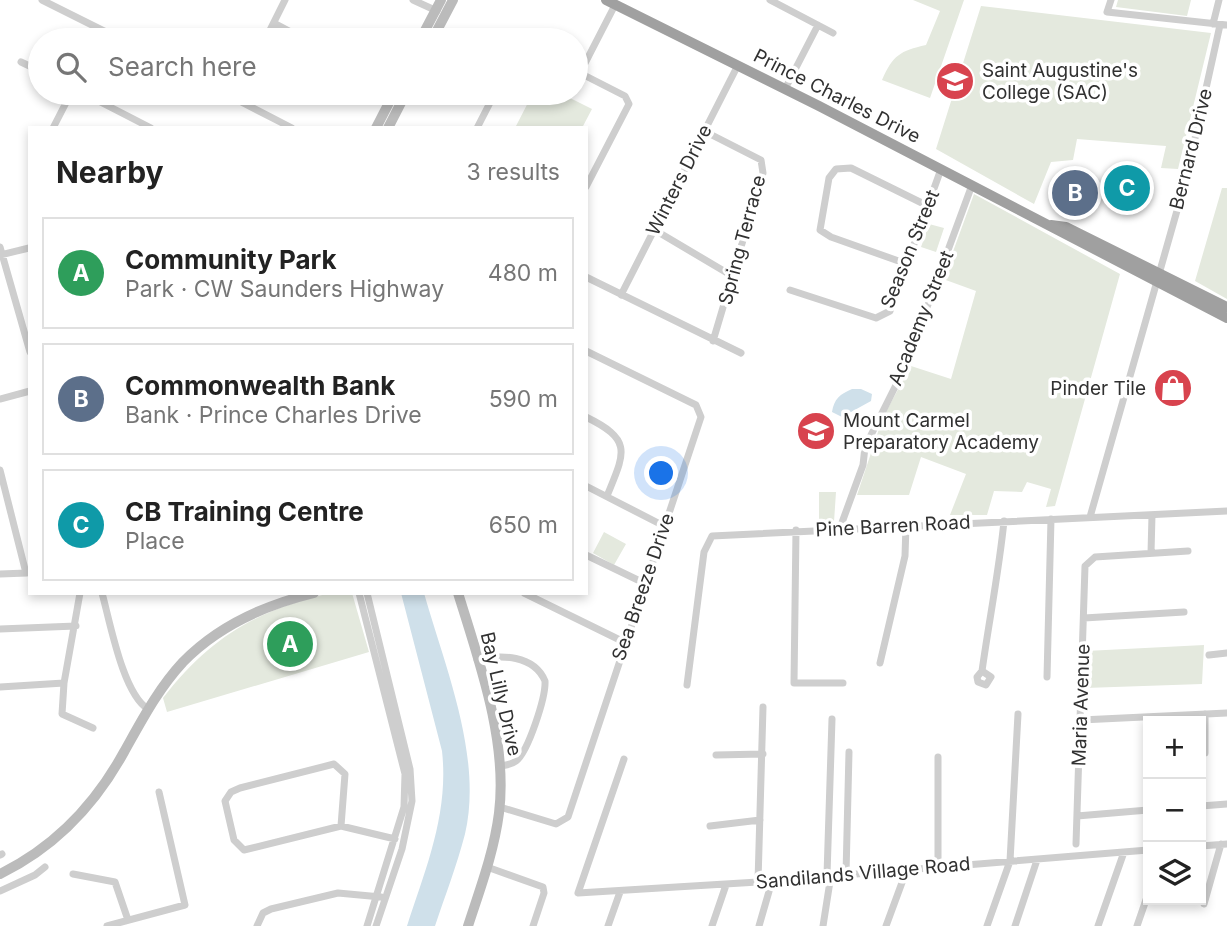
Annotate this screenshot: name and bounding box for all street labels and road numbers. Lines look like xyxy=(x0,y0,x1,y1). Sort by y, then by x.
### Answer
street label: Prince Charles Drive xyxy=(750,44,924,148)
street label: Bernard Drive xyxy=(1165,86,1217,212)
street label: Winters Drive xyxy=(641,121,717,239)
street label: Spring Terrace xyxy=(714,173,770,307)
street label: Season Street xyxy=(876,186,944,312)
street label: Academy Street xyxy=(883,247,959,389)
street label: Sea Breeze Drive xyxy=(607,510,679,664)
street label: Pine Barren Road xyxy=(815,510,971,542)
street label: Bay Lilly Drive xyxy=(476,630,526,758)
street label: Maria Avenue xyxy=(1067,643,1095,767)
street label: Sandilands Village Road xyxy=(755,852,971,894)

